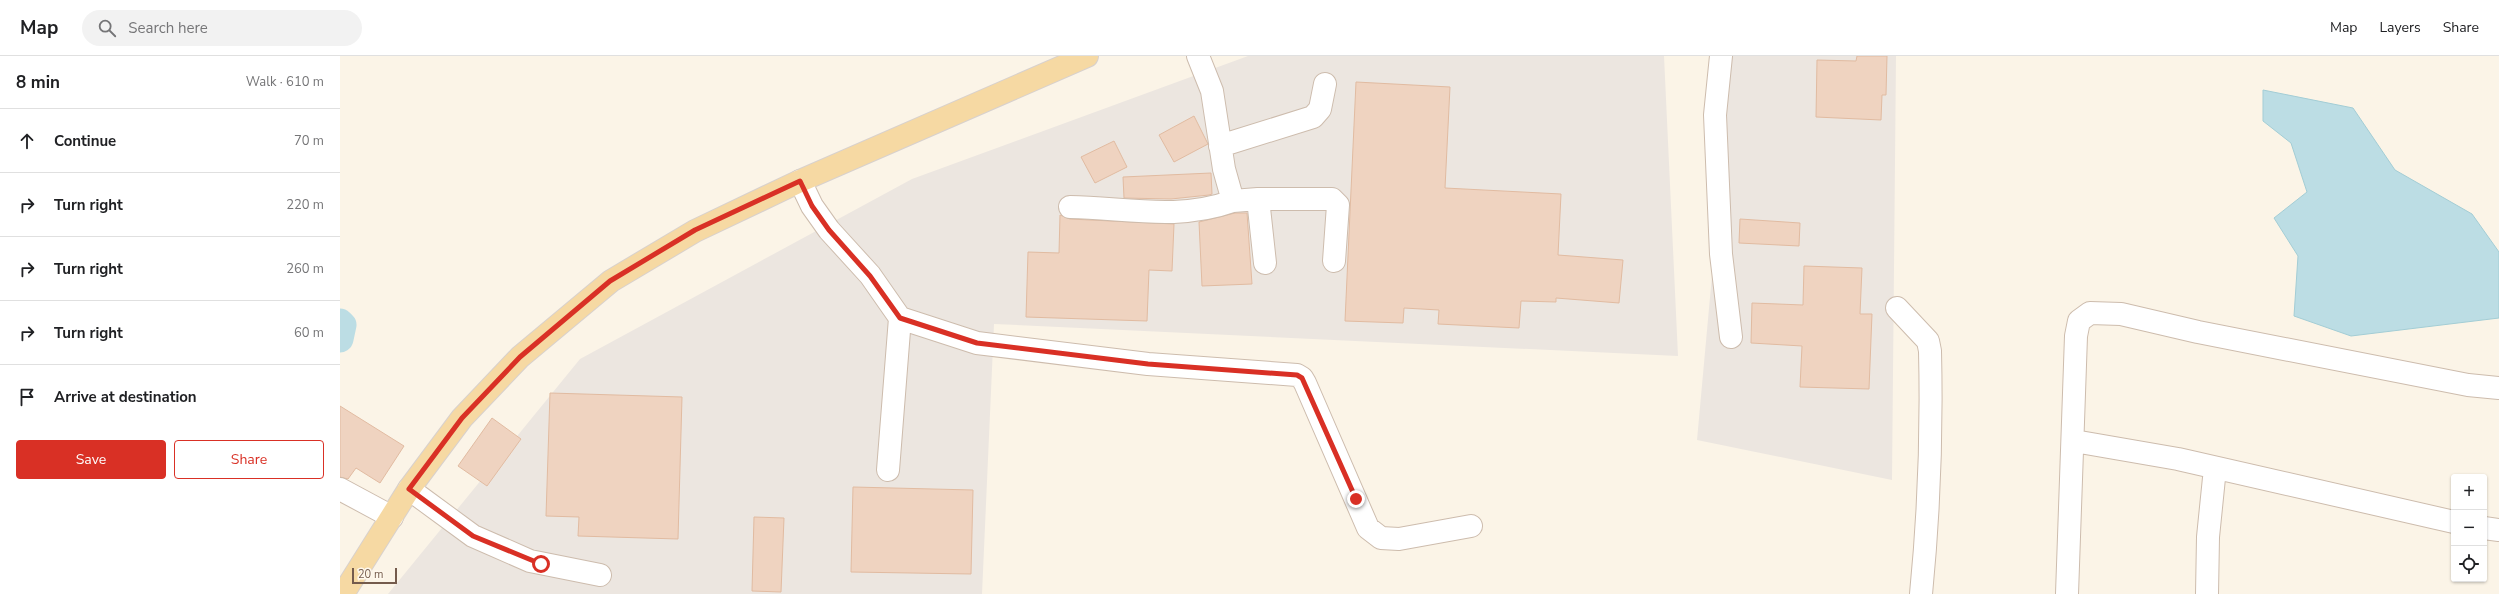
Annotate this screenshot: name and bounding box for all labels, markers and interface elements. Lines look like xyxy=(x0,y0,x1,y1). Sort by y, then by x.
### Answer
search box xyxy=(82,10,362,46)
text: Map xyxy=(20,15,58,41)
icon: search xyxy=(96,17,118,39)
text: Search here xyxy=(128,18,208,38)
text: Map xyxy=(2330,18,2357,37)
text: Layers xyxy=(2379,18,2421,37)
text: Share xyxy=(2443,18,2479,37)
text: 8 min xyxy=(16,71,60,94)
text: Walk · 610 m xyxy=(246,73,324,91)
icon: ahead xyxy=(16,130,38,152)
text: Continue xyxy=(54,131,116,151)
text: 70 m xyxy=(294,132,324,150)
icon: right xyxy=(16,194,38,216)
text: Turn right xyxy=(54,195,123,215)
text: 220 m xyxy=(286,196,324,214)
icon: right xyxy=(16,258,38,280)
text: Turn right xyxy=(54,259,123,279)
text: 260 m xyxy=(286,260,324,278)
icon: right xyxy=(16,322,38,344)
text: Turn right xyxy=(54,323,123,343)
text: 60 m xyxy=(294,324,324,342)
icon: arrive xyxy=(16,386,38,408)
text: Arrive at destination xyxy=(54,387,197,407)
button: Save xyxy=(16,440,166,479)
button: Share xyxy=(174,440,324,479)
map controls xyxy=(2451,474,2487,582)
button: + xyxy=(2451,474,2487,510)
route end xyxy=(1347,490,1365,508)
button: − xyxy=(2451,510,2487,546)
button: locate xyxy=(2451,546,2487,582)
route start xyxy=(532,555,550,573)
scale bar xyxy=(352,566,397,585)
text: 20 m xyxy=(358,567,383,582)

